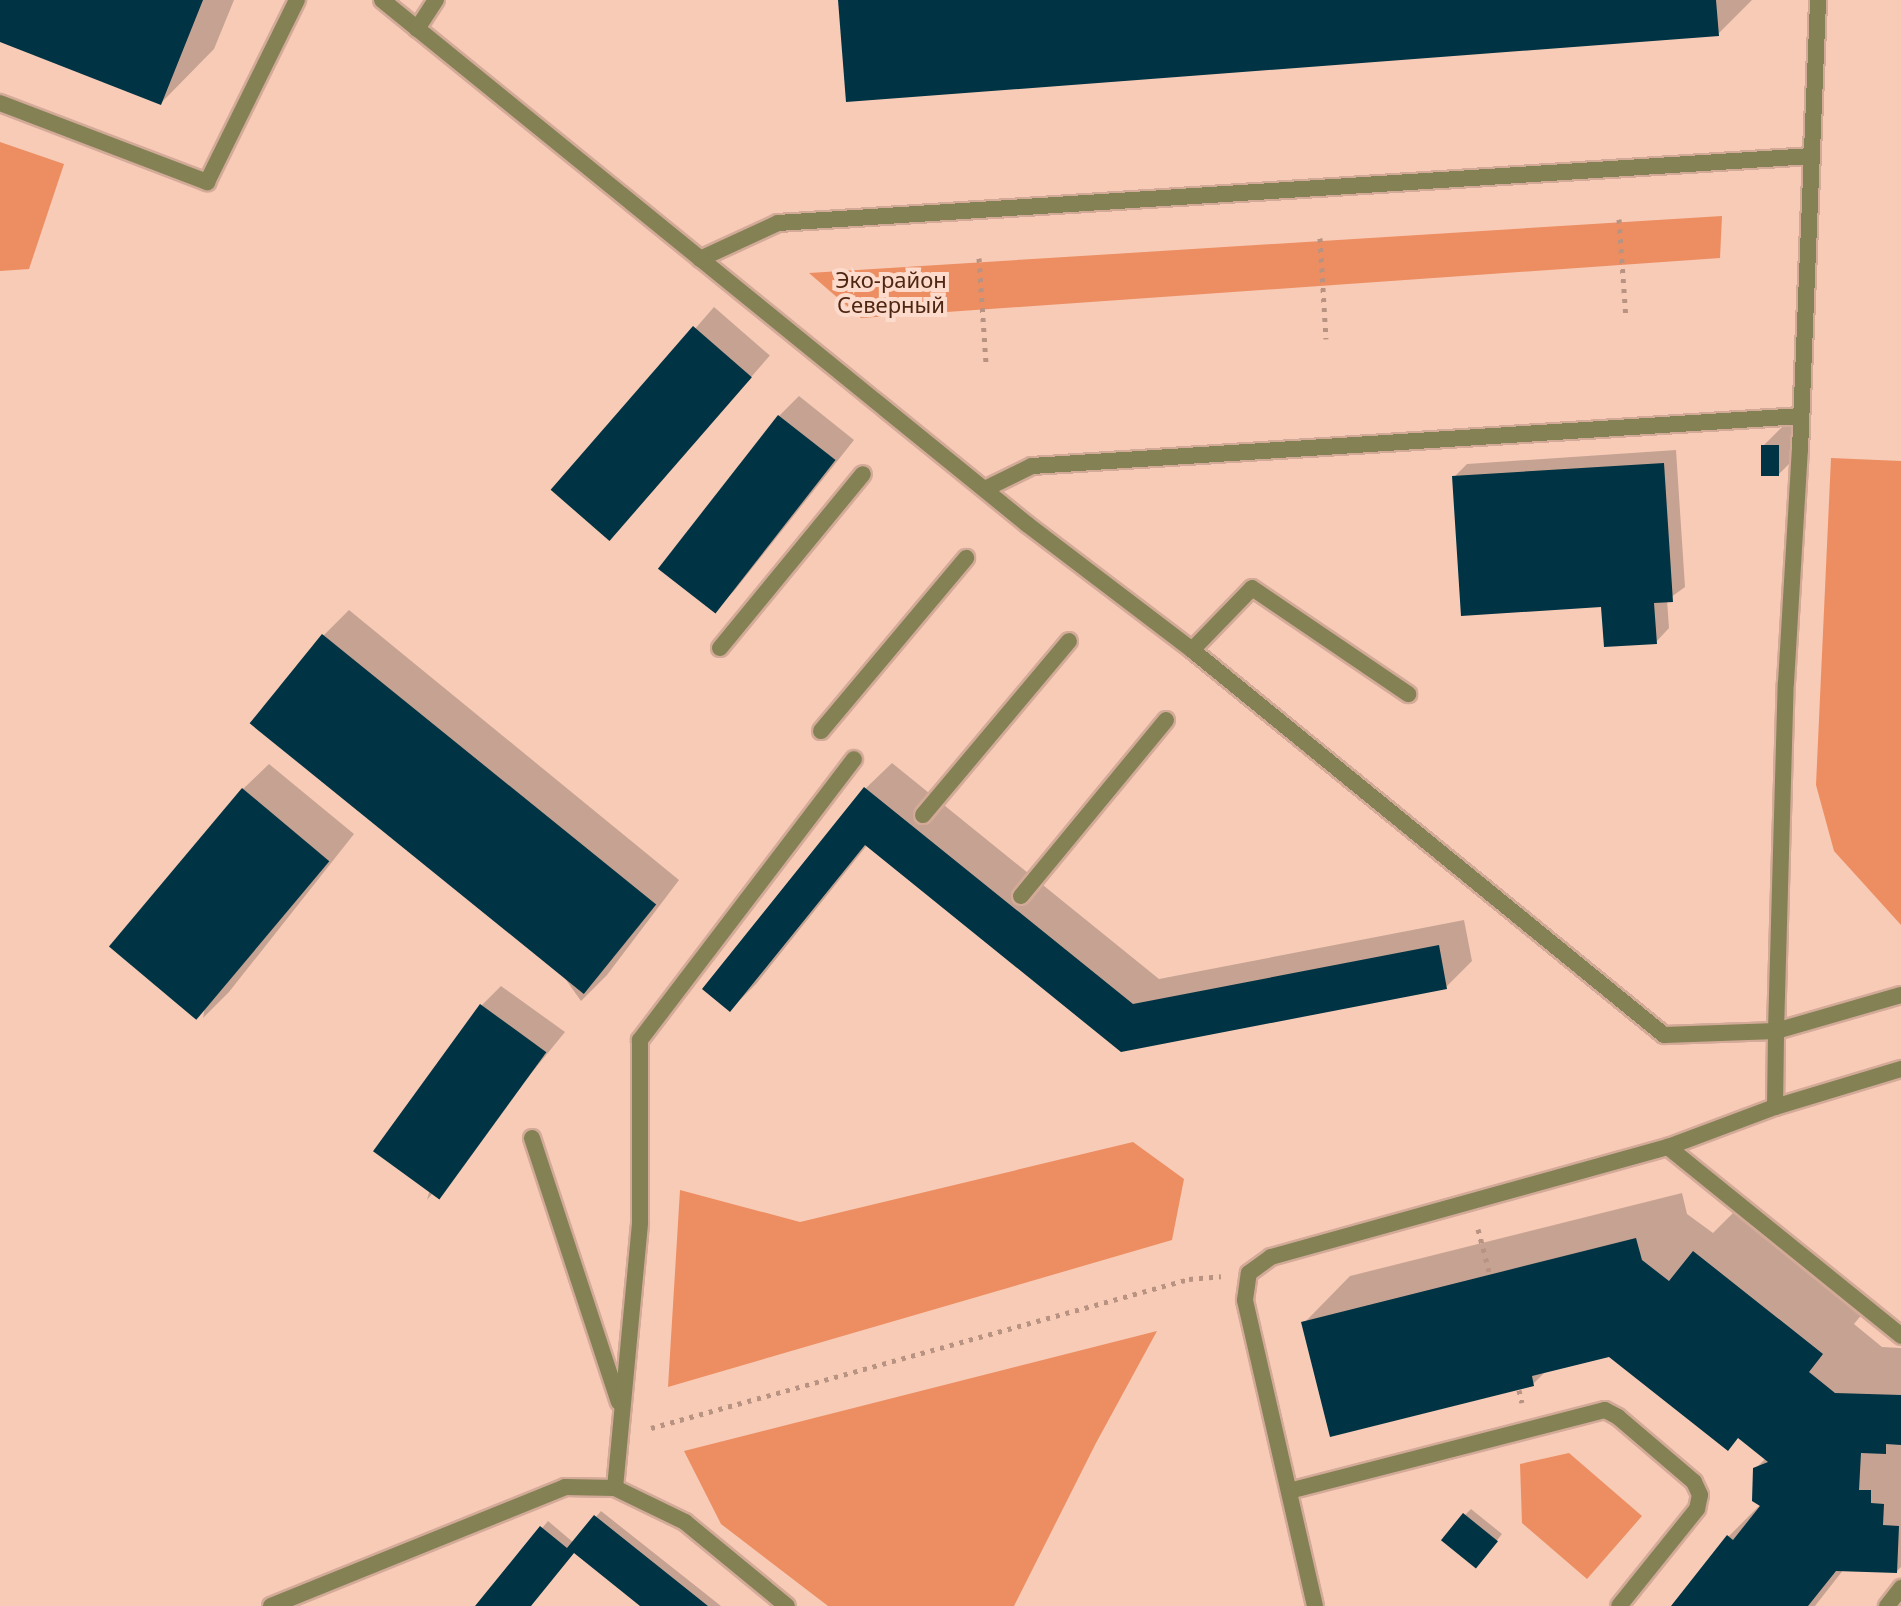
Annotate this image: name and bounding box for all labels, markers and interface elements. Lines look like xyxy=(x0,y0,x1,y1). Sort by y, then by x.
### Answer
park label: Эко-район Северный xyxy=(835,266,947,318)

